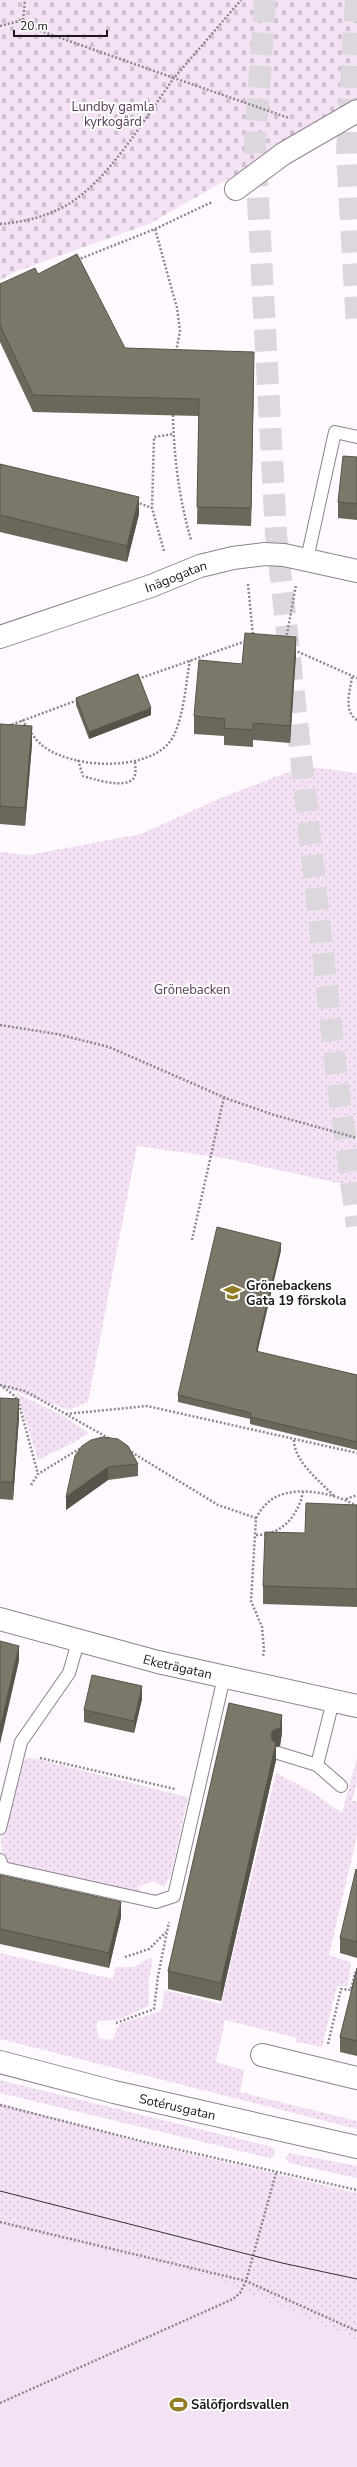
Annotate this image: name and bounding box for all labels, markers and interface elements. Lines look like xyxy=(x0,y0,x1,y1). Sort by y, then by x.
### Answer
scale bar xyxy=(14,12,107,38)
text: 20 m xyxy=(20,18,48,34)
park label: Lundby gamla kyrkogård xyxy=(71,98,155,131)
street label: Inägogatan xyxy=(142,557,209,597)
park label: Grönebacken xyxy=(154,981,230,999)
place label: Grönebackens Gata 19 förskola xyxy=(246,1277,346,1310)
school or university icon: Grönebackens Gata 19 förskola xyxy=(223,1282,243,1302)
street label: Eketrägatan xyxy=(141,1650,214,1684)
street label: Sotérusgatan xyxy=(137,2090,217,2125)
sports icon: Sälöfjordsvallen xyxy=(168,2394,188,2414)
place label: Sälöfjordsvallen xyxy=(191,2396,289,2414)

